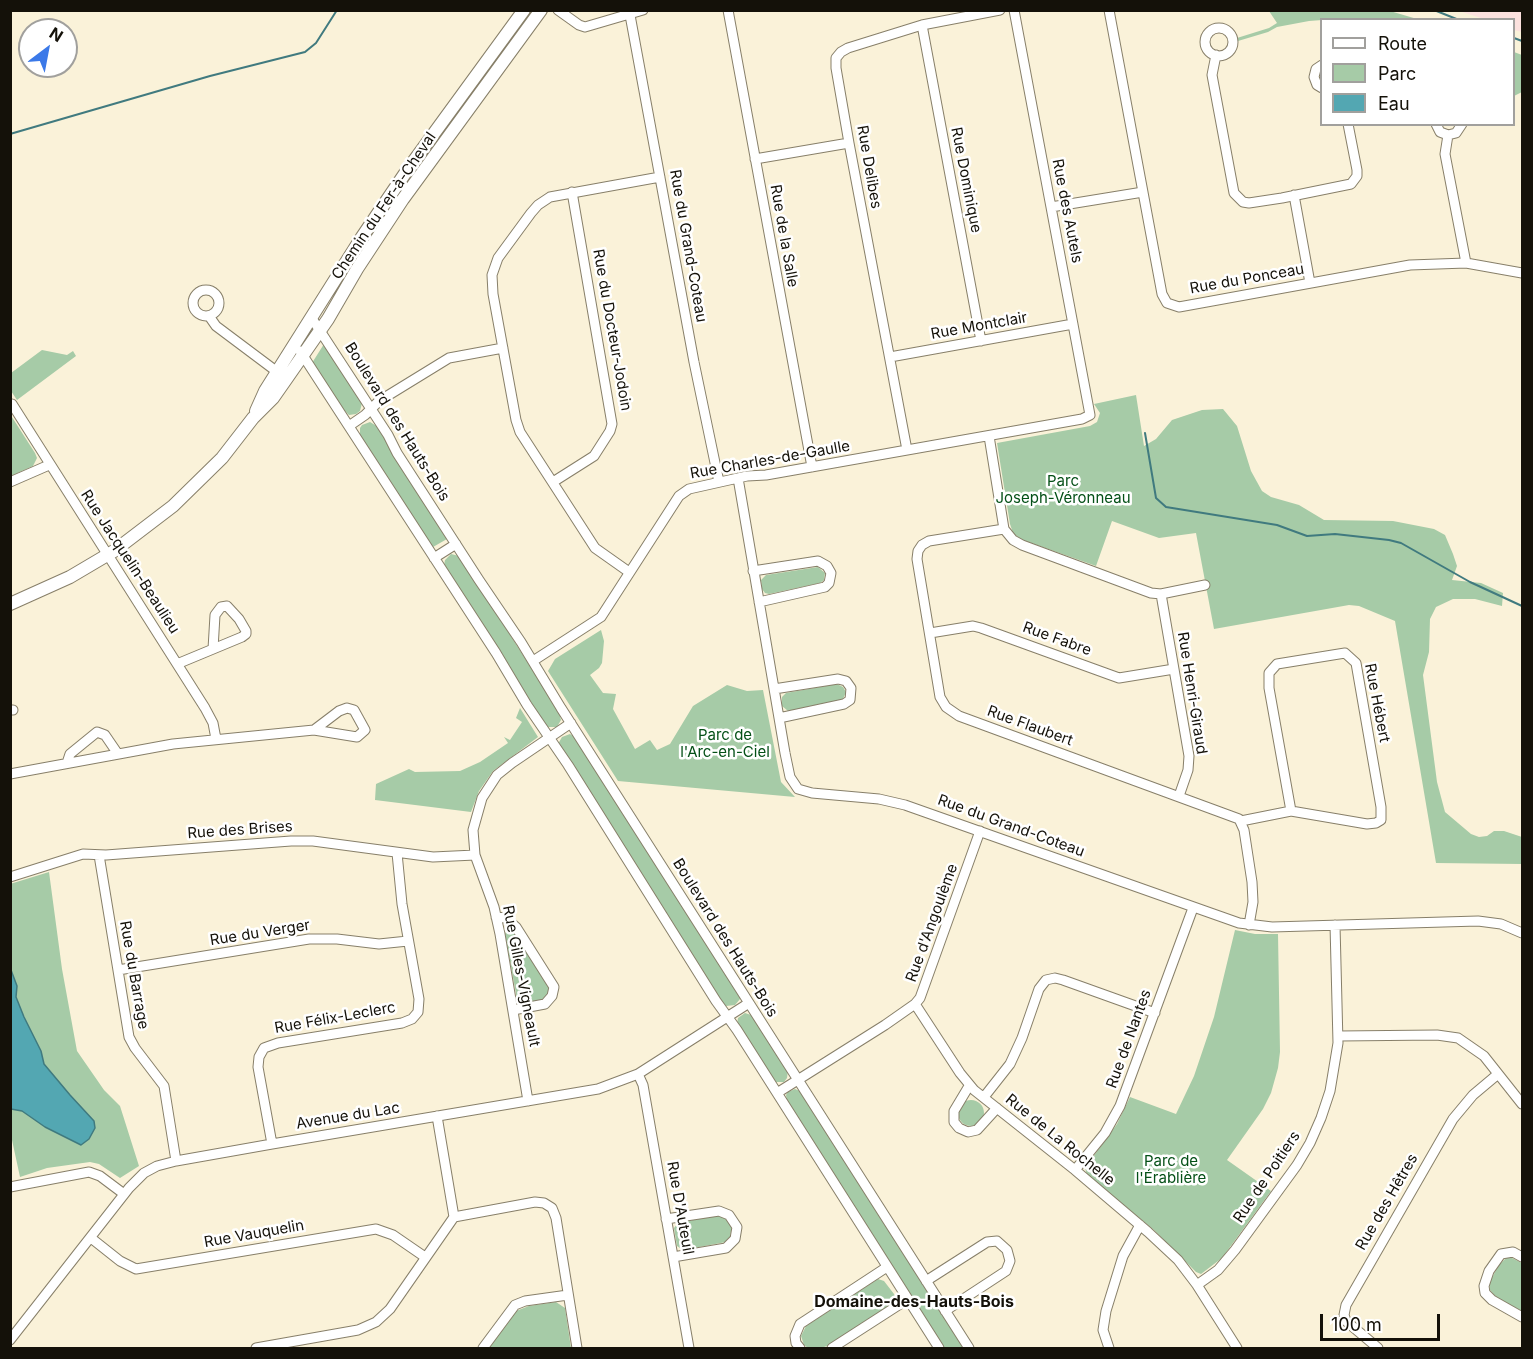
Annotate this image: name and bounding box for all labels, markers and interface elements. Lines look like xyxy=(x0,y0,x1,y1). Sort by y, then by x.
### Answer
north arrow xyxy=(18,18,78,78)
legend xyxy=(1320,18,1515,126)
text: N xyxy=(46,23,67,46)
text: Route xyxy=(1378,33,1427,54)
text: Parc xyxy=(1378,63,1416,84)
text: Eau xyxy=(1378,93,1410,114)
street label: Rue Delibes xyxy=(853,124,885,210)
street label: Rue Dominique xyxy=(947,126,985,234)
street label: Chemin du Fer-à-Cheval xyxy=(328,129,440,283)
street label: Rue des Autels xyxy=(1048,157,1086,265)
street label: Rue du Grand-Coteau xyxy=(666,168,710,324)
street label: Rue de la Salle xyxy=(766,183,802,289)
street label: Rue du Docteur-Jodoin xyxy=(589,248,635,412)
street label: Rue du Ponceau xyxy=(1188,260,1306,298)
street label: Rue Montclair xyxy=(929,309,1029,343)
street label: Boulevard des Hauts-Bois xyxy=(341,339,453,505)
street label: Rue Charles-de-Gaulle xyxy=(689,437,851,483)
park label: Parc Joseph-Véronneau xyxy=(995,472,1131,507)
street label: Rue Jacquelin-Beaulieu xyxy=(77,487,183,637)
street label: Rue Fabre xyxy=(1020,618,1094,660)
street label: Rue Henri-Giraud xyxy=(1173,631,1211,755)
street label: Rue Hébert xyxy=(1361,662,1393,744)
street label: Rue Flaubert xyxy=(985,702,1075,750)
park label: Parc de l'Arc-en-Ciel xyxy=(680,726,770,761)
street label: Rue du Grand-Coteau xyxy=(935,791,1087,861)
street label: Rue des Brises xyxy=(187,817,293,843)
street label: Boulevard des Hauts-Bois xyxy=(669,855,781,1021)
street label: Rue d'Angoulème xyxy=(902,861,962,985)
street label: Rue Gilles-Vigneault xyxy=(498,904,544,1048)
street label: Rue du Verger xyxy=(209,916,311,950)
street label: Rue du Barrage xyxy=(116,919,152,1031)
street label: Rue de Nantes xyxy=(1103,987,1155,1091)
street label: Rue Félix-Leclerc xyxy=(273,998,397,1038)
street label: Rue de La Rochelle xyxy=(1002,1090,1118,1190)
street label: Avenue du Lac xyxy=(295,1099,401,1133)
street label: Rue de Poitiers xyxy=(1230,1128,1304,1226)
street label: Rue des Hêtres xyxy=(1352,1151,1422,1253)
park label: Parc de l'Érablière xyxy=(1136,1152,1206,1187)
street label: Rue D'Auteuil xyxy=(663,1160,697,1256)
street label: Rue Vauquelin xyxy=(203,1216,305,1252)
district label: Domaine-des-Hauts-Bois xyxy=(814,1292,1014,1312)
scale bar xyxy=(1323,1302,1443,1340)
text: 100 m xyxy=(1331,1314,1382,1335)

